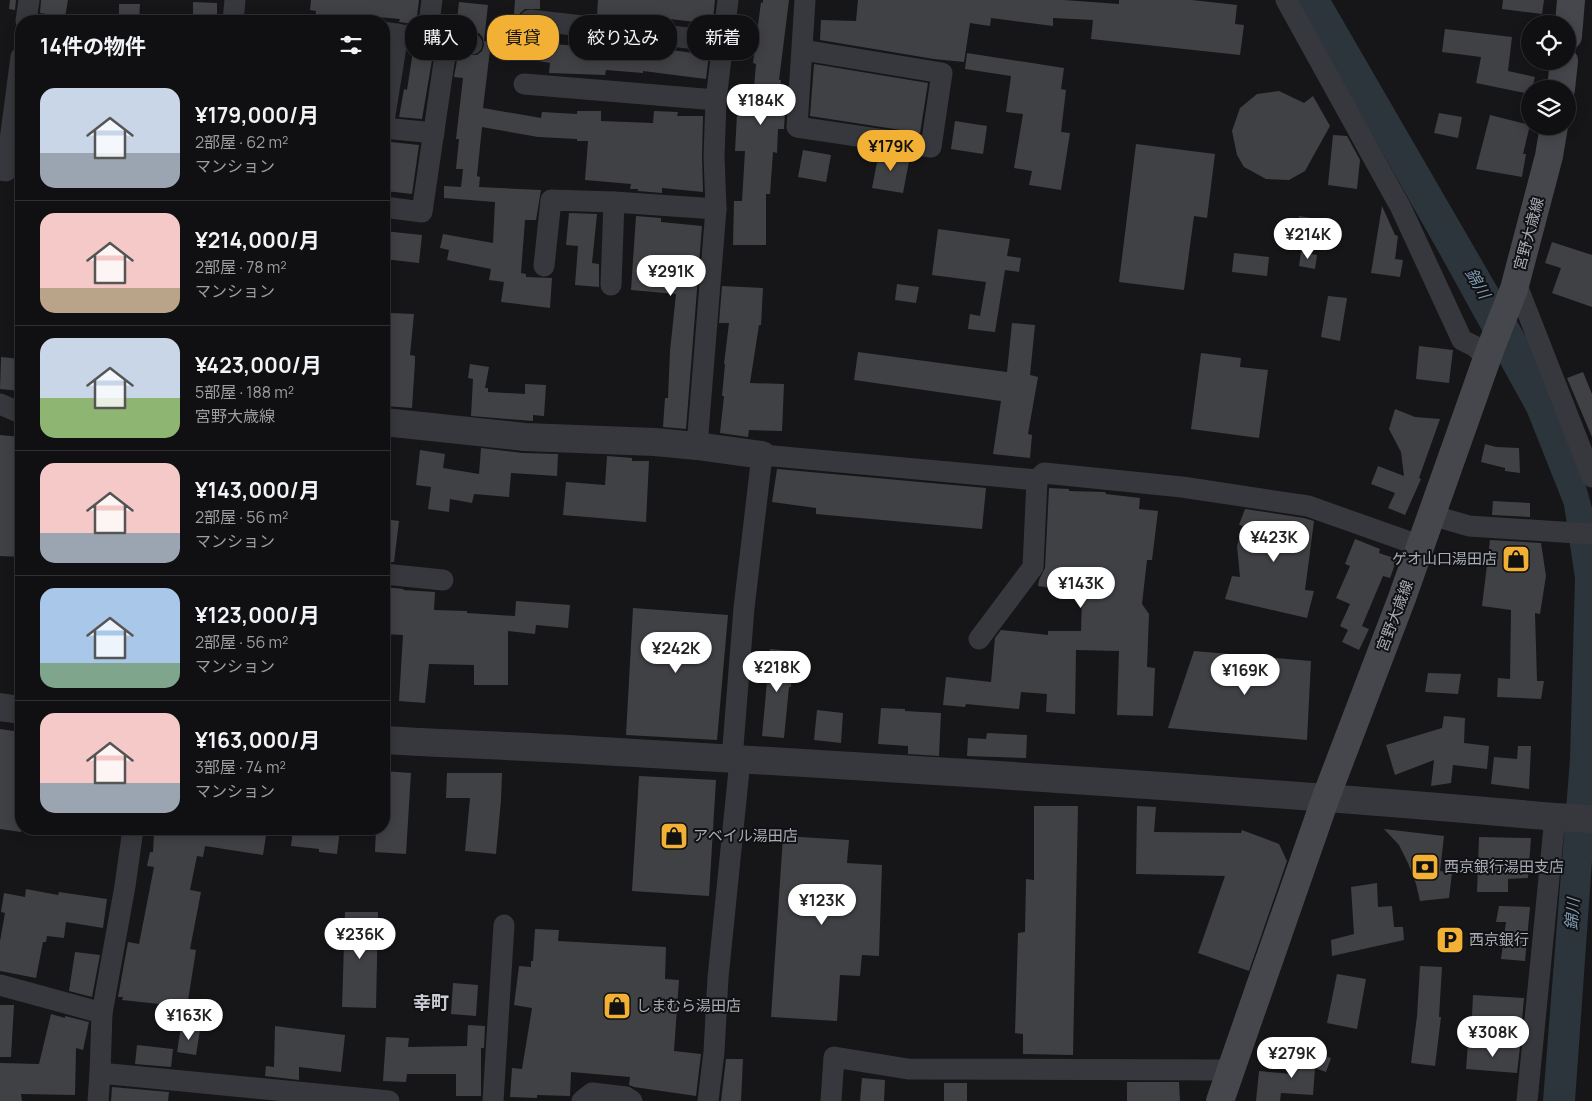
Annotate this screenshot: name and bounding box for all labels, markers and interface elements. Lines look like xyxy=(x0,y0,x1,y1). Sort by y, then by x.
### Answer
chip: 購入 xyxy=(405,15,477,60)
chip: 賃貸 xyxy=(487,15,559,60)
chip: 絞り込み xyxy=(569,15,677,60)
chip: 新着 xyxy=(687,15,759,60)
map controls xyxy=(1521,15,1576,135)
button: locate xyxy=(1521,15,1576,70)
icon: filters xyxy=(337,31,365,59)
text: 14件の物件 xyxy=(40,32,146,60)
button: layers xyxy=(1521,80,1576,135)
pin: ¥184K xyxy=(726,84,796,126)
text: ¥184K xyxy=(738,89,784,111)
text: ¥179,000/月 xyxy=(195,101,319,129)
icon: home xyxy=(80,108,140,168)
pin: ¥179K xyxy=(856,130,926,172)
text: 2部屋 · 62 m² xyxy=(195,131,288,153)
text: ¥179K xyxy=(868,135,914,157)
text: マンション xyxy=(195,155,275,177)
street label: 宮野大歳線 xyxy=(1509,195,1548,273)
pin: ¥214K xyxy=(1273,218,1343,260)
text: ¥214K xyxy=(1285,223,1331,245)
text: ¥214,000/月 xyxy=(195,226,320,254)
icon: home xyxy=(80,233,140,293)
pin: ¥291K xyxy=(636,254,706,297)
text: 2部屋 · 78 m² xyxy=(195,256,287,278)
text: ¥291K xyxy=(648,260,694,282)
water label: 錦川 xyxy=(1460,264,1497,304)
text: マンション xyxy=(195,280,275,302)
text: ¥423,000/月 xyxy=(195,351,322,379)
icon: home xyxy=(80,358,140,418)
text: 5部屋 · 188 m² xyxy=(195,381,294,403)
text: 宮野大歳線 xyxy=(195,405,275,427)
text: ¥143,000/月 xyxy=(195,476,320,504)
icon: home xyxy=(80,483,140,543)
text: 2部屋 · 56 m² xyxy=(195,506,288,528)
pin: ¥423K xyxy=(1239,520,1309,563)
text: ¥423K xyxy=(1250,526,1298,548)
text: マンション xyxy=(195,530,275,552)
shop icon: ゲオ山口湯田店 xyxy=(1501,544,1531,574)
place label: ゲオ山口湯田店 xyxy=(1392,548,1497,569)
pin: ¥143K xyxy=(1046,566,1116,609)
text: ¥143K xyxy=(1058,572,1104,594)
street label: 宮野大歳線 xyxy=(1371,577,1418,655)
text: ¥123,000/月 xyxy=(195,601,320,629)
icon: home xyxy=(80,608,140,668)
text: 2部屋 · 56 m² xyxy=(195,631,288,653)
pin: ¥242K xyxy=(641,632,711,674)
text: ¥242K xyxy=(652,637,700,659)
pin: ¥218K xyxy=(742,650,812,693)
pin: ¥169K xyxy=(1210,654,1280,696)
text: マンション xyxy=(195,655,275,677)
text: ¥218K xyxy=(754,656,800,678)
text: ¥169K xyxy=(1222,659,1268,681)
text: ¥163,000/月 xyxy=(195,726,320,754)
icon: home xyxy=(80,733,140,793)
text: 3部屋 · 74 m² xyxy=(195,756,286,778)
text: マンション xyxy=(195,780,275,802)
shop icon: アベイル湯田店 xyxy=(659,821,689,851)
place label: アベイル湯田店 xyxy=(693,825,798,846)
bank icon: 西京銀行湯田支店 xyxy=(1410,852,1440,882)
place label: 西京銀行湯田支店 xyxy=(1444,856,1564,877)
pin: ¥123K xyxy=(787,884,857,926)
text: ¥123K xyxy=(799,889,845,911)
water label: 錦川 xyxy=(1560,895,1584,931)
pin: ¥236K xyxy=(325,918,395,960)
text: ¥236K xyxy=(336,923,384,945)
parking icon: 西京銀行 xyxy=(1435,925,1465,955)
place label: 西京銀行 xyxy=(1469,929,1529,950)
district label: 幸町 xyxy=(413,990,449,1014)
shop icon: しまむら湯田店 xyxy=(602,991,632,1021)
place label: しまむら湯田店 xyxy=(636,995,741,1016)
pin: ¥163K xyxy=(154,998,224,1041)
text: ¥163K xyxy=(166,1004,212,1026)
pin: ¥308K xyxy=(1458,1016,1528,1058)
text: ¥308K xyxy=(1468,1021,1518,1043)
pin: ¥279K xyxy=(1257,1036,1327,1079)
text: ¥279K xyxy=(1268,1042,1316,1064)

